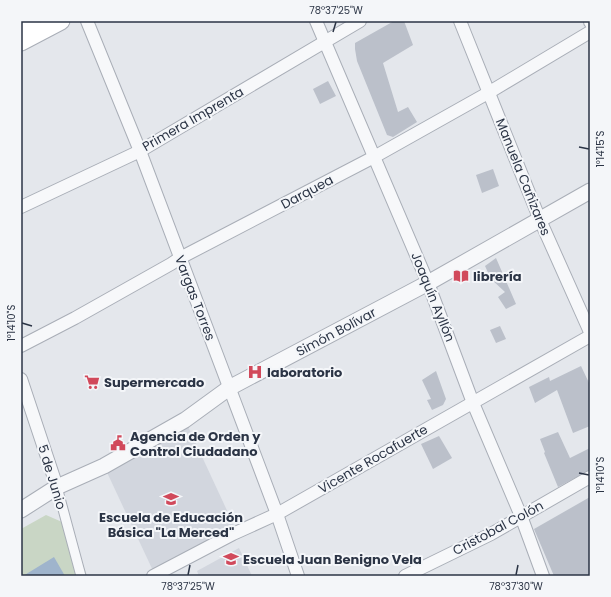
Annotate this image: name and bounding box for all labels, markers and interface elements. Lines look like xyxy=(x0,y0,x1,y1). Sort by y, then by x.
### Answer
text: 78°37'25"W xyxy=(309,3,363,18)
street label: Primera Imprenta xyxy=(139,82,247,156)
street label: Manuela Cañizares xyxy=(491,116,555,239)
text: 1°14'15"S xyxy=(593,131,608,167)
street label: Darquea xyxy=(277,170,337,214)
street label: Joaquín Ayllón xyxy=(406,249,460,345)
street label: Vargas Torres xyxy=(170,253,220,344)
library icon: librería xyxy=(452,267,470,285)
place label: librería xyxy=(473,267,522,286)
street label: Simón Bolívar xyxy=(293,303,379,361)
text: 1°14'10"S xyxy=(4,305,19,341)
hospital icon: laboratorio xyxy=(246,363,264,381)
place label: laboratorio xyxy=(267,363,342,382)
supermarket icon: Supermercado xyxy=(83,373,101,391)
place label: Supermercado xyxy=(104,373,204,392)
street label: Vicente Rocafuerte xyxy=(315,420,431,498)
place label: Agencia de Orden y Control Ciudadano xyxy=(130,427,261,461)
public building icon: Agencia de Orden y Control Ciudadano xyxy=(109,434,127,452)
street label: 5 de Junio xyxy=(33,442,71,512)
text: 1°14'10"S xyxy=(593,457,608,493)
school or university icon: Escuela de Educación Básica "La Merced" xyxy=(162,490,180,508)
street label: Cristobal Colón xyxy=(449,496,547,560)
place label: Escuela de Educación Básica "La Merced" xyxy=(99,508,243,542)
school or university icon: Escuela Juan Benigno Vela xyxy=(222,550,240,568)
place label: Escuela Juan Benigno Vela xyxy=(243,550,422,569)
text: 78°37'25"W xyxy=(161,579,215,594)
text: 78°37'30"W xyxy=(489,579,543,594)

